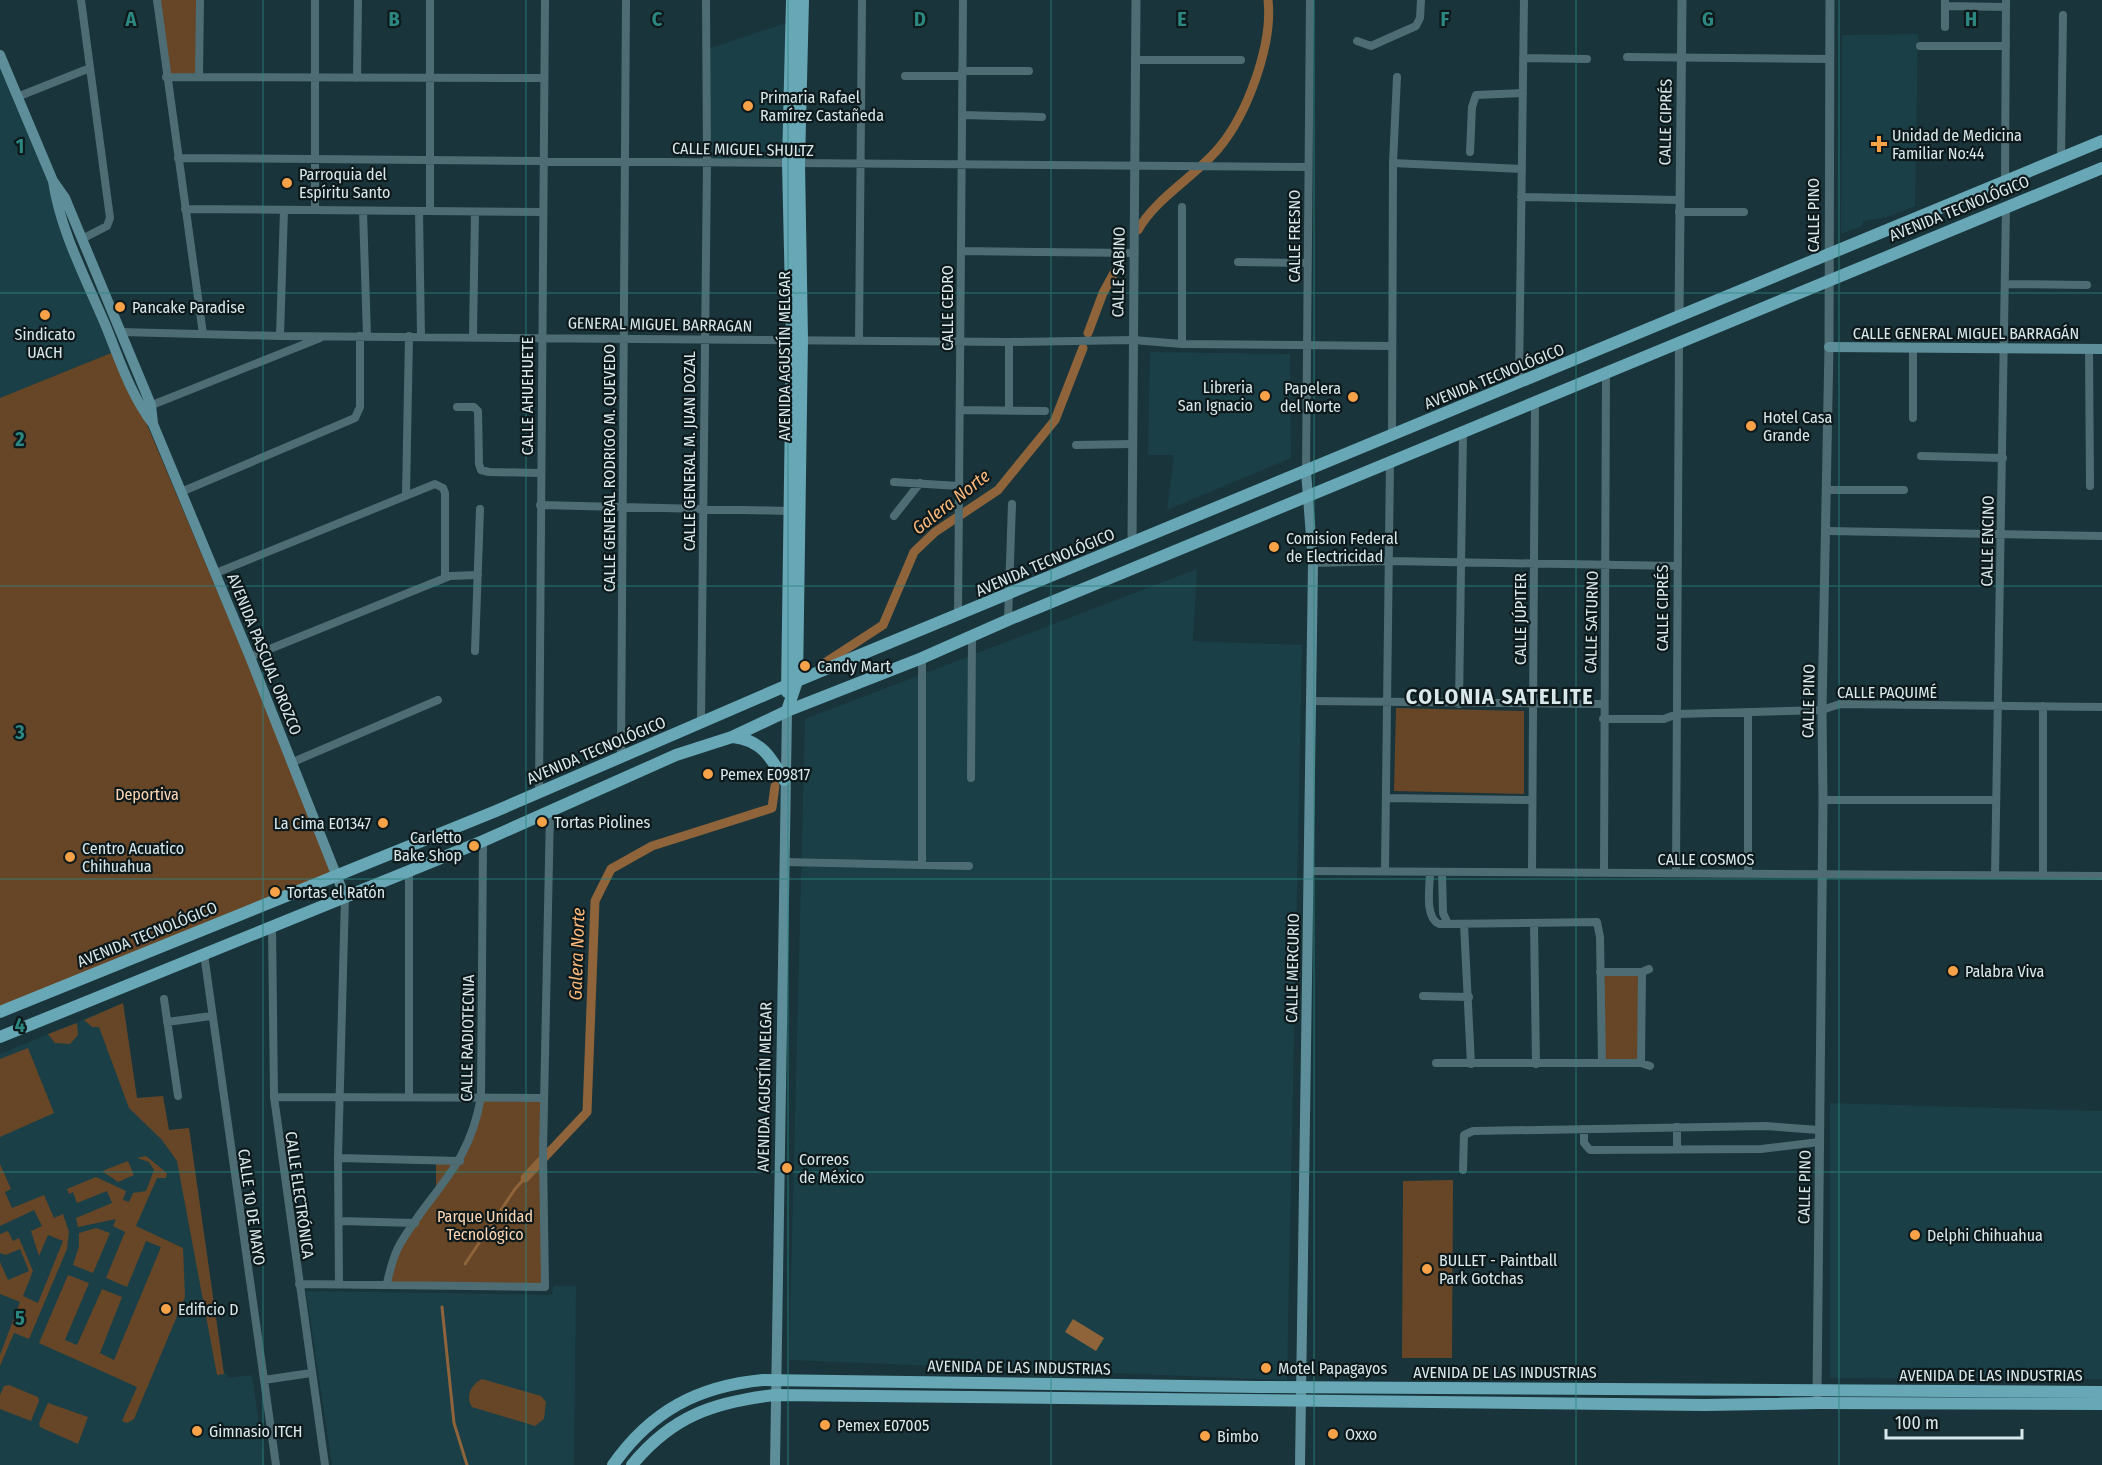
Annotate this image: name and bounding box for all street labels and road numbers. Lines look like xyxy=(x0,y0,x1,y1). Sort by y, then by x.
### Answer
street label: CALLE CIPRÉS xyxy=(1655,78,1676,166)
street label: CALLE MIGUEL SHULTZ xyxy=(672,139,814,160)
street label: AVENIDA TECNOLÓGICO xyxy=(1886,172,2032,245)
street label: CALLE PINO xyxy=(1804,178,1823,252)
street label: CALLE FRESNO xyxy=(1285,190,1304,282)
street label: CALLE SABINO xyxy=(1108,226,1129,318)
street label: CALLE CEDRO xyxy=(938,265,957,351)
street label: AVENIDA AGUSTÍN MELGAR xyxy=(775,271,794,441)
street label: GENERAL MIGUEL BARRAGAN xyxy=(568,313,752,336)
street label: CALLE GENERAL MIGUEL BARRAGÁN xyxy=(1853,324,2079,343)
street label: CALLE AHUEHUETE xyxy=(518,337,537,455)
street label: AVENIDA TECNOLÓGICO xyxy=(1421,340,1567,413)
street label: CALLE GENERAL RODRIGO M. QUEVEDO xyxy=(600,344,619,592)
street label: CALLE GENERAL M. JUAN DOZAL xyxy=(680,351,699,551)
street label: CALLE ENCINO xyxy=(1977,495,1998,587)
street label: AVENIDA TECNOLÓGICO xyxy=(973,525,1118,600)
street label: CALLE CIPRÉS xyxy=(1653,565,1672,651)
street label: CALLE SATURNO xyxy=(1581,570,1602,674)
street label: AVENIDA PASCUAL OROZCO xyxy=(223,571,306,738)
street label: CALLE JÚPITER xyxy=(1511,573,1530,665)
street label: CALLE PINO xyxy=(1798,664,1819,738)
street label: CALLE PAQUIMÉ xyxy=(1837,683,1937,702)
street label: AVENIDA TECNOLÓGICO xyxy=(524,713,669,788)
street label: CALLE COSMOS xyxy=(1658,850,1754,869)
street label: AVENIDA TECNOLÓGICO xyxy=(74,898,220,971)
street label: CALLE MERCURIO xyxy=(1282,913,1303,1023)
street label: CALLE RADIOTECNIA xyxy=(457,974,478,1102)
street label: AVENIDA AGUSTÍN MELGAR xyxy=(754,1002,775,1172)
street label: CALLE ELECTRÓNICA xyxy=(281,1130,318,1261)
street label: CALLE 10 DE MAYO xyxy=(234,1148,269,1267)
street label: CALLE PINO xyxy=(1794,1150,1815,1224)
street label: AVENIDA DE LAS INDUSTRIAS xyxy=(927,1356,1111,1379)
street label: AVENIDA DE LAS INDUSTRIAS xyxy=(1413,1363,1597,1382)
street label: AVENIDA DE LAS INDUSTRIAS xyxy=(1899,1366,2083,1385)

